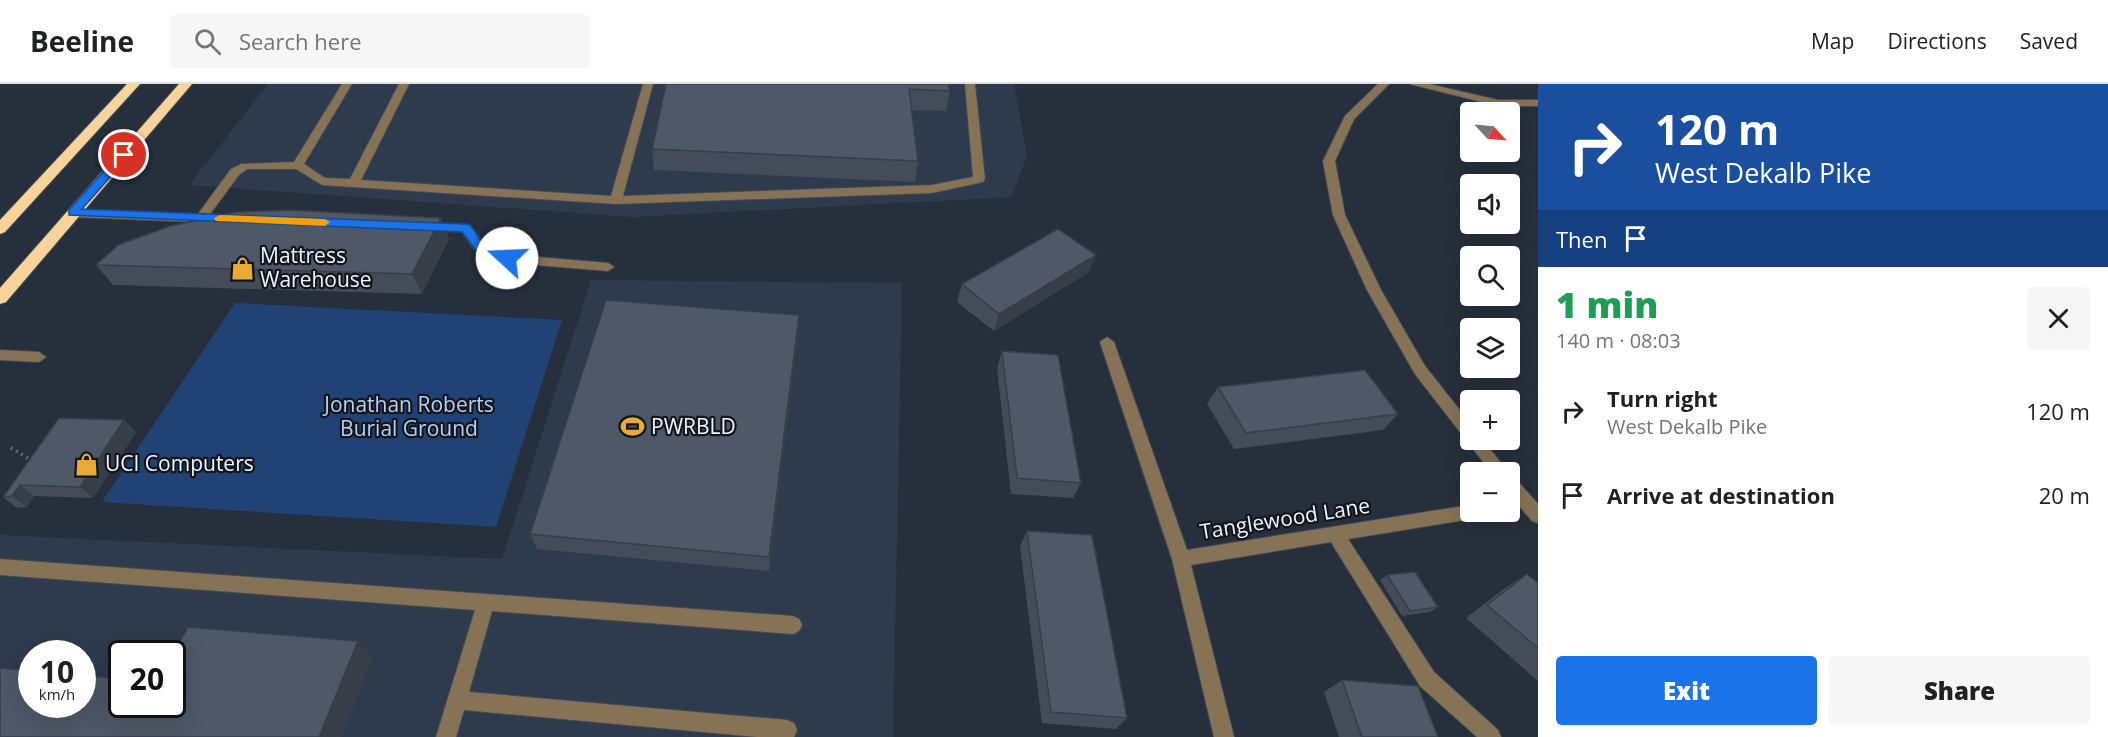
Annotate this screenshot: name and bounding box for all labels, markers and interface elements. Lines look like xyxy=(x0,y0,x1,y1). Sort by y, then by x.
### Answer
search box xyxy=(170,14,590,68)
text: Beeline xyxy=(30,22,134,60)
icon: search xyxy=(191,25,224,58)
text: Search here xyxy=(239,26,362,56)
text: Map xyxy=(1811,27,1854,55)
text: Directions xyxy=(1887,27,1987,55)
text: Saved xyxy=(2020,27,2078,55)
text: 120 m xyxy=(1655,100,1779,157)
north arrow xyxy=(1460,102,1520,162)
map controls xyxy=(1460,102,1520,522)
icon: right xyxy=(1556,108,1634,186)
pin xyxy=(98,129,149,180)
icon: arrive xyxy=(107,138,140,171)
text: West Dekalb Pike xyxy=(1655,154,1871,191)
button: sound xyxy=(1460,174,1520,234)
icon: arrive xyxy=(1619,222,1652,255)
text: Then xyxy=(1556,224,1607,254)
position arrow xyxy=(475,226,539,290)
place label: Mattress Warehouse xyxy=(260,241,372,293)
button: search xyxy=(1460,246,1520,306)
shop icon: Mattress Warehouse xyxy=(229,255,255,281)
text: 1 min xyxy=(1556,280,1658,329)
button: close xyxy=(2027,287,2090,350)
button: layers xyxy=(1460,318,1520,378)
text: 140 m · 08:03 xyxy=(1556,327,1681,354)
text: Turn right xyxy=(1607,383,1718,413)
park label: Jonathan Roberts Burial Ground xyxy=(322,390,494,442)
button: + xyxy=(1460,390,1520,450)
icon: right xyxy=(1556,395,1589,428)
text: 120 m xyxy=(2026,396,2090,426)
place label: PWRBLD xyxy=(651,412,736,440)
text: West Dekalb Pike xyxy=(1607,413,1767,440)
sports icon: PWRBLD xyxy=(620,414,646,440)
place label: UCI Computers xyxy=(105,449,254,477)
shop icon: UCI Computers xyxy=(74,451,100,477)
button: − xyxy=(1460,462,1520,522)
icon: arrive xyxy=(1556,479,1589,512)
text: Arrive at destination xyxy=(1607,480,1835,510)
text: 20 m xyxy=(2039,480,2090,510)
street label: Tanglewood Lane xyxy=(1198,491,1372,545)
speed limit sign: 20 xyxy=(108,640,186,718)
text: 10 xyxy=(40,651,74,692)
button: Exit xyxy=(1556,656,1817,725)
button: Share xyxy=(1829,656,2090,725)
text: km/h xyxy=(39,684,75,704)

